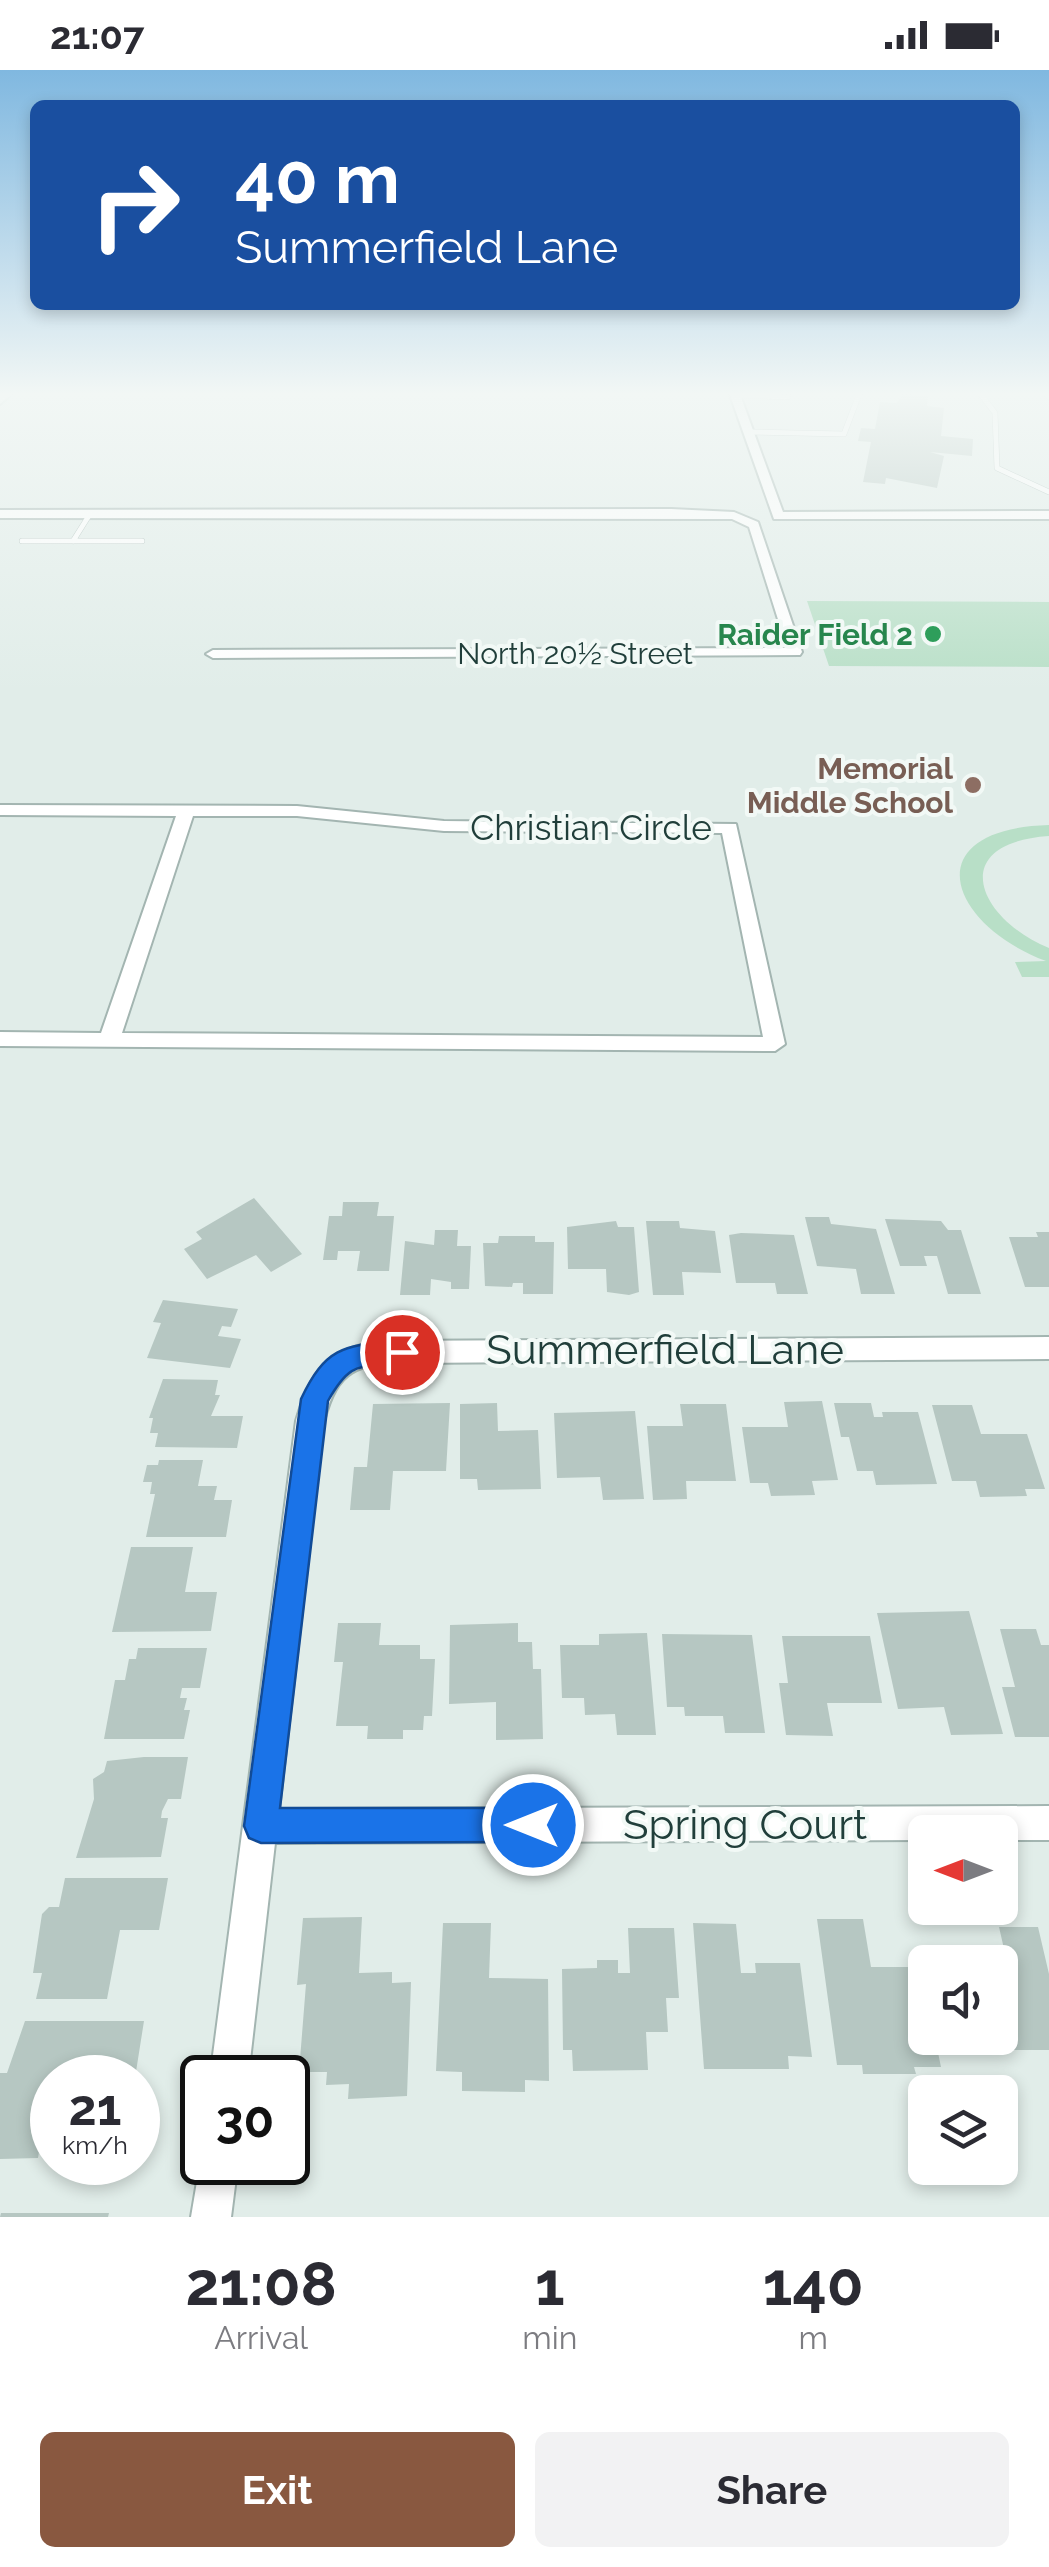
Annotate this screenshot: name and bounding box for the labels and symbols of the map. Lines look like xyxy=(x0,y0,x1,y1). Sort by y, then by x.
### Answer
place label: Raider Field 2 xyxy=(717,617,913,652)
marker: Raider Field 2 xyxy=(922,623,944,645)
street label: North 20½ Street xyxy=(457,636,693,671)
place label: Memorial Middle School xyxy=(747,751,953,820)
marker: Memorial Middle School xyxy=(962,774,984,796)
street label: Christian Circle xyxy=(470,807,712,848)
pin xyxy=(360,1310,445,1395)
street label: Summerfield Lane xyxy=(486,1325,844,1374)
position arrow xyxy=(481,1773,585,1877)
street label: Spring Court xyxy=(623,1800,867,1849)
north arrow xyxy=(908,1815,1018,1925)
speed limit sign: 30 xyxy=(180,2055,310,2185)

